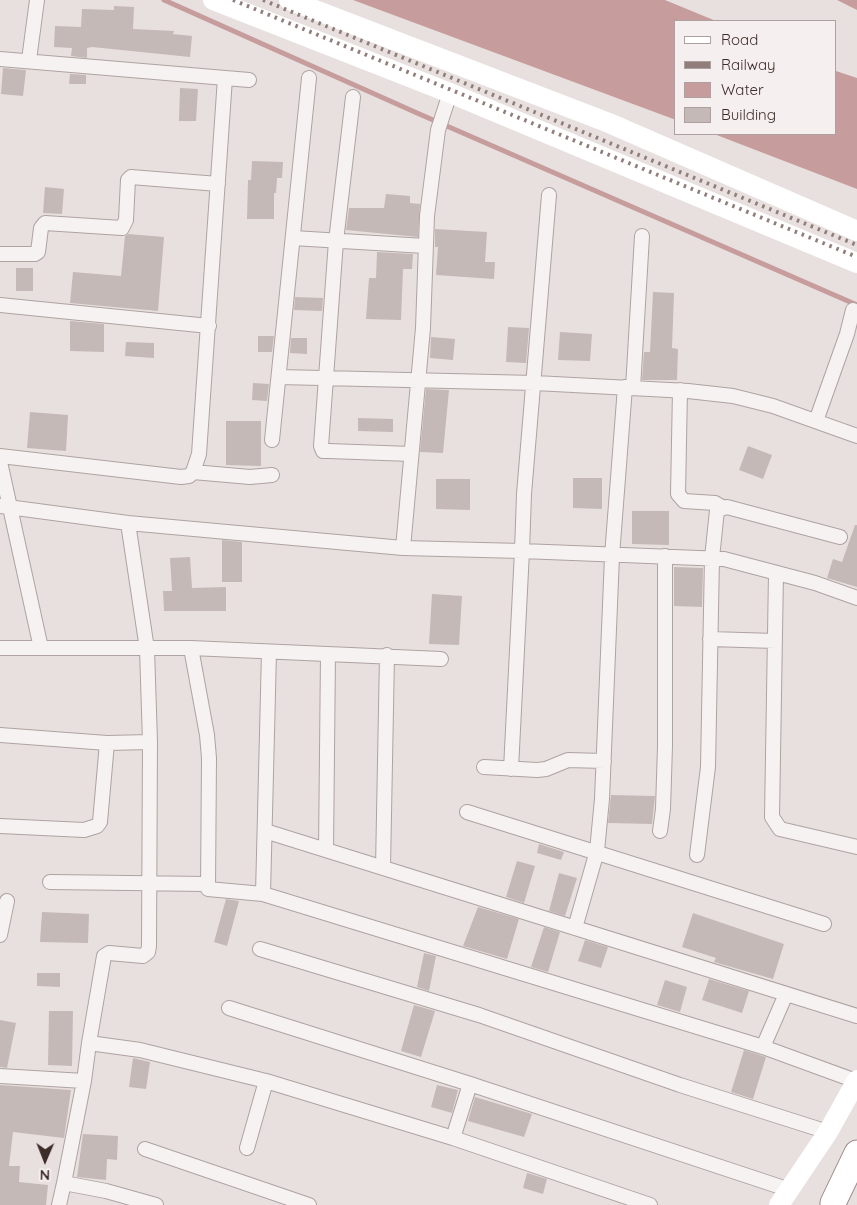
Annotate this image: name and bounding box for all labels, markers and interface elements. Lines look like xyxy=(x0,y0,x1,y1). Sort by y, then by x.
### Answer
legend xyxy=(674,20,837,135)
text: Road xyxy=(721,30,758,49)
text: Railway xyxy=(721,55,776,74)
text: Water xyxy=(721,80,764,99)
text: Building xyxy=(721,105,776,124)
north arrow xyxy=(20,1135,70,1185)
text: N xyxy=(39,1166,50,1184)

